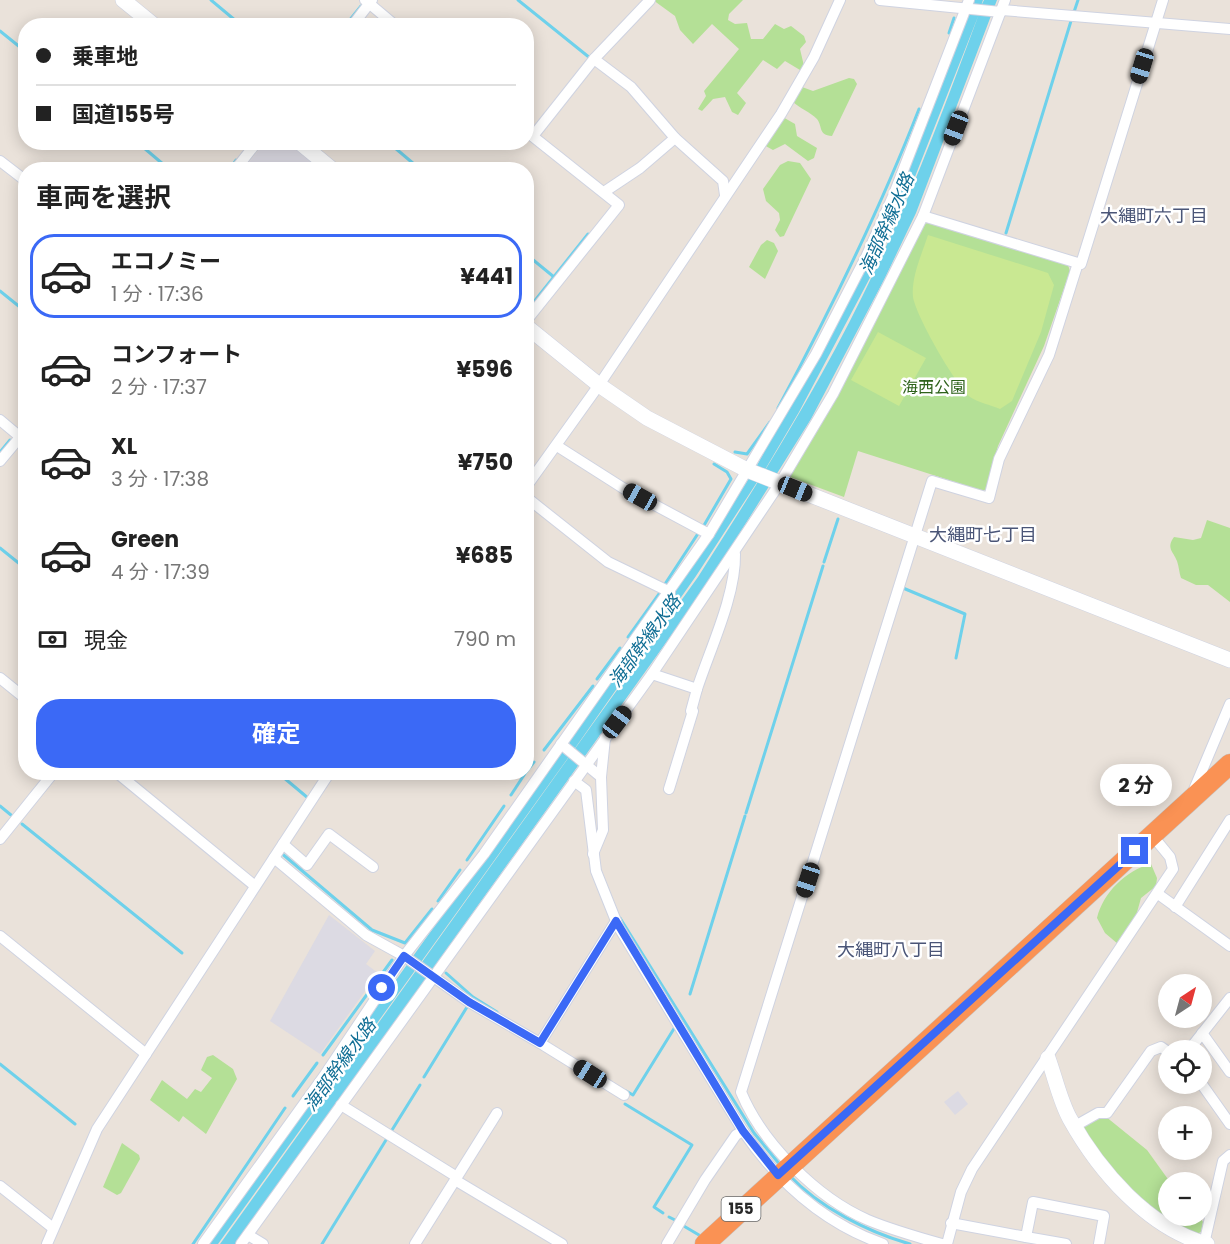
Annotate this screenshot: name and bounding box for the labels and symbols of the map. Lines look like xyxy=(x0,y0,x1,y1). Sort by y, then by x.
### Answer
car xyxy=(1128,46,1156,86)
car xyxy=(941,108,971,148)
water label: 海部幹線水路 xyxy=(853,168,921,278)
district label: 大縄町六丁目 xyxy=(1100,203,1208,228)
park label: 海西公園 xyxy=(902,376,966,399)
car xyxy=(775,474,815,504)
car xyxy=(620,480,660,514)
district label: 大縄町七丁目 xyxy=(929,522,1037,547)
water label: 海部幹線水路 xyxy=(603,588,688,692)
car xyxy=(599,702,635,742)
callout: 2 分 xyxy=(1099,764,1171,806)
route end xyxy=(1121,837,1148,864)
car xyxy=(794,860,822,900)
district label: 大縄町八丁目 xyxy=(837,937,945,962)
route start xyxy=(368,974,395,1001)
north arrow xyxy=(1158,974,1212,1028)
water label: 海部幹線水路 xyxy=(298,1012,383,1116)
car xyxy=(570,1057,610,1091)
road number: 155 xyxy=(722,1197,760,1221)

